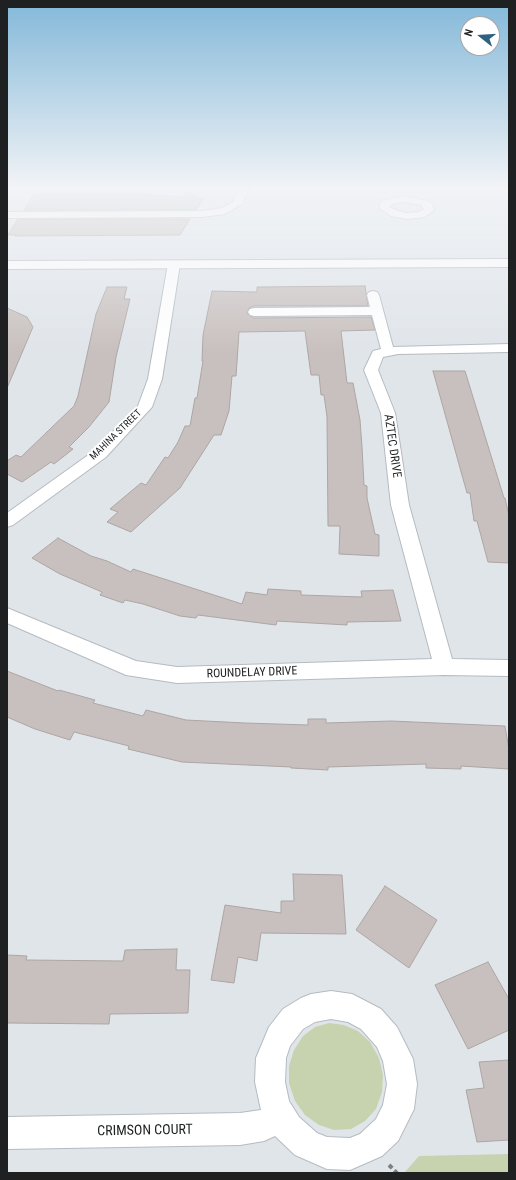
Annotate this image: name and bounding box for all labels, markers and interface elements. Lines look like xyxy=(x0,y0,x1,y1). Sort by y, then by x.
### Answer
north arrow xyxy=(460,16,500,56)
text: N xyxy=(462,28,476,38)
street label: MAHINA STREET xyxy=(88,407,144,463)
street label: AZTEC DRIVE xyxy=(380,413,404,479)
street label: ROUNDELAY DRIVE xyxy=(206,664,298,682)
street label: CRIMSON COURT xyxy=(97,1122,193,1140)

